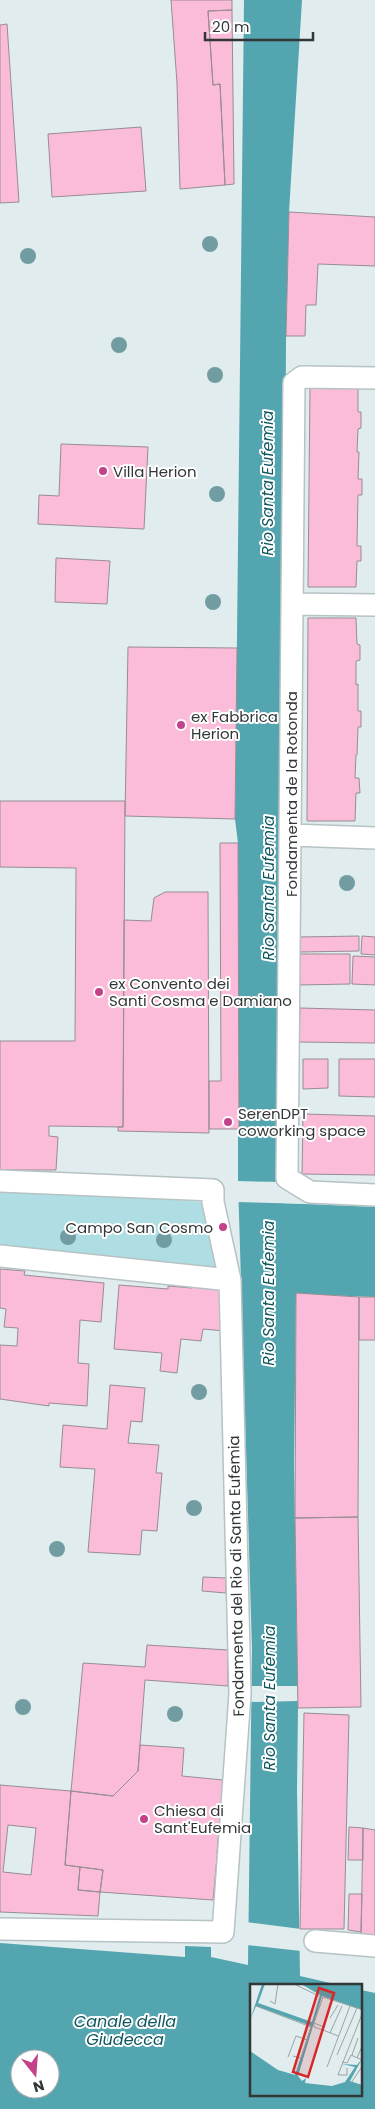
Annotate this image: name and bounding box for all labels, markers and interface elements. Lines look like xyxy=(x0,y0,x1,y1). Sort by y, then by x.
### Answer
scale bar xyxy=(205,10,312,42)
text: 20 m xyxy=(212,16,250,37)
water label: Rio Santa Eufemia xyxy=(256,410,279,556)
place label: Villa Herion xyxy=(113,461,197,482)
marker: Villa Herion xyxy=(97,465,109,477)
street label: Fondamenta de la Rotonda xyxy=(281,691,302,897)
place label: ex Fabbrica Herion xyxy=(191,706,278,744)
marker: ex Fabbrica Herion xyxy=(175,719,187,731)
water label: Rio Santa Eufemia xyxy=(257,815,280,961)
place label: ex Convento dei Santi Cosma e Damiano xyxy=(109,973,292,1011)
marker: ex Convento dei Santi Cosma e Damiano xyxy=(93,986,105,998)
place label: SerenDPT coworking space xyxy=(238,1103,366,1141)
marker: SerenDPT coworking space xyxy=(222,1116,234,1128)
place label: Campo San Cosmo xyxy=(65,1217,213,1238)
water label: Rio Santa Eufemia xyxy=(257,1220,280,1366)
marker: Campo San Cosmo xyxy=(217,1221,229,1233)
street label: Fondamenta del Rio di Santa Eufemia xyxy=(223,1435,249,1717)
water label: Rio Santa Eufemia xyxy=(258,1625,281,1771)
place label: Chiesa di Sant'Eufemia xyxy=(154,1800,251,1838)
marker: Chiesa di Sant'Eufemia xyxy=(138,1813,150,1825)
inset map xyxy=(250,1984,362,2096)
water label: Canale della Giudecca xyxy=(74,2010,176,2051)
north arrow xyxy=(10,2049,60,2099)
text: N xyxy=(31,2075,47,2098)

